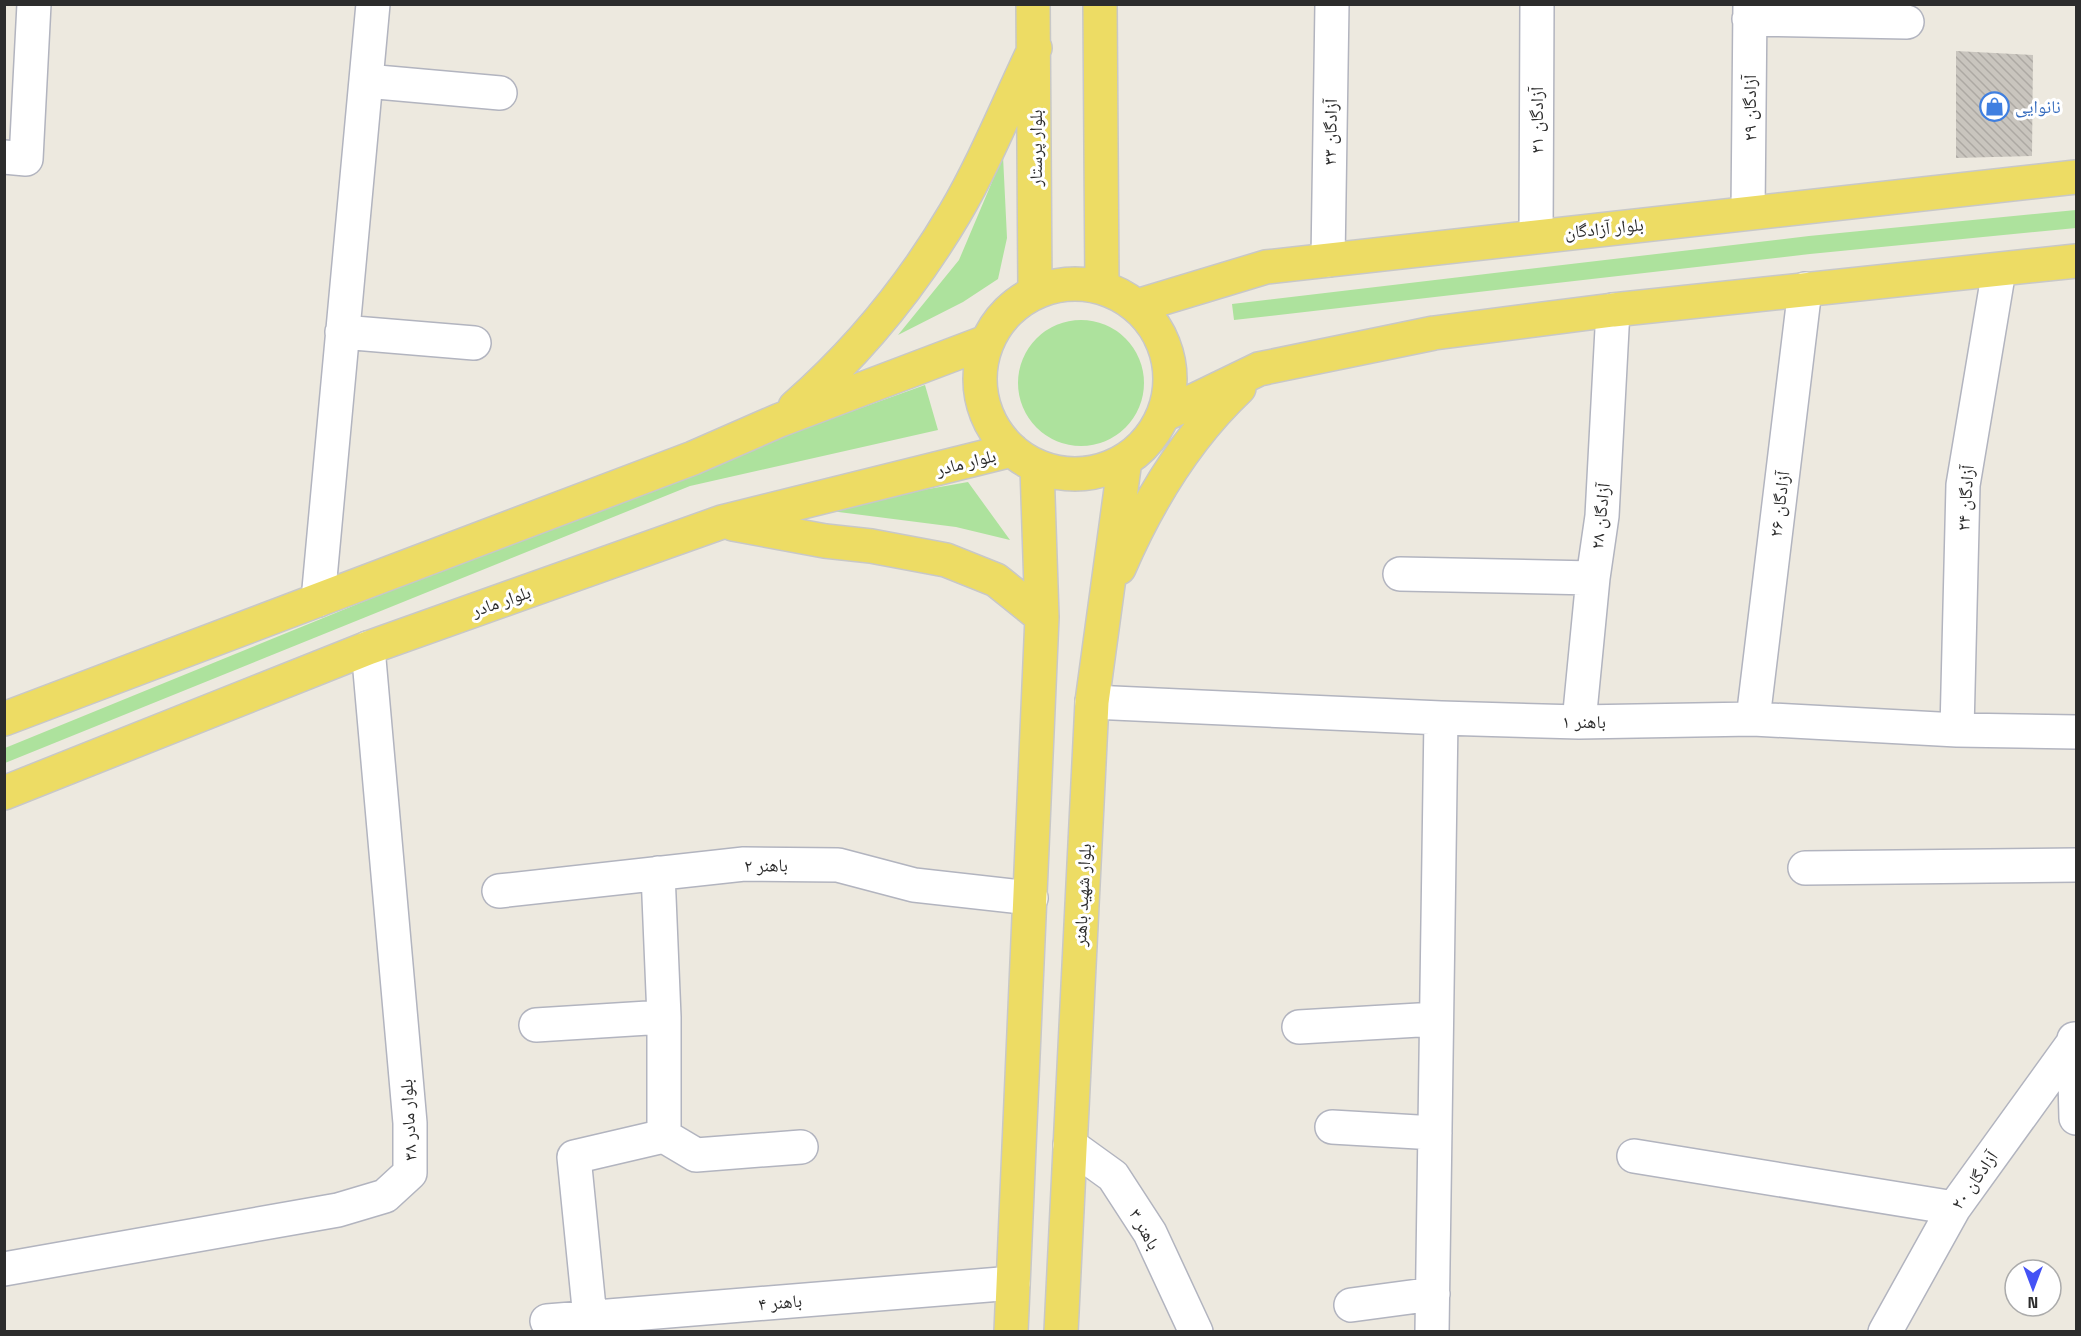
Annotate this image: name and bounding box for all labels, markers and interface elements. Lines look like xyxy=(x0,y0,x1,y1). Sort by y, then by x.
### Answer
street label: آزادگان ۲۹ xyxy=(1738,74,1761,141)
street label: آزادگان ۳۱ xyxy=(1525,86,1548,153)
shop icon: نانوایی xyxy=(1978,90,2010,122)
place label: نانوایی xyxy=(2015,95,2061,118)
street label: آزادگان ۳۳ xyxy=(1318,98,1342,165)
street label: بلوار پرستار xyxy=(1024,109,1047,187)
street label: بلوار آزادگان xyxy=(1563,212,1645,244)
street label: بلوار مادر xyxy=(933,443,998,481)
street label: آزادگان ۲۴ xyxy=(1951,464,1979,532)
street label: آزادگان ۲۶ xyxy=(1764,469,1795,538)
street label: آزادگان ۲۸ xyxy=(1585,481,1615,550)
street label: بلوار مادر xyxy=(468,580,534,622)
street label: باهنر ۱ xyxy=(1562,710,1606,733)
street label: بلوار شهید باهنر xyxy=(1068,843,1096,948)
street label: باهنر ۲ xyxy=(744,853,788,877)
street label: بلوار مادر ۳۸ xyxy=(394,1079,422,1161)
street label: آزادگان ۲۰ xyxy=(1946,1146,2003,1214)
street label: باهنر ۳ xyxy=(1124,1204,1166,1254)
north arrow xyxy=(2003,1258,2063,1318)
street label: باهنر ۴ xyxy=(757,1289,803,1315)
text: N xyxy=(2028,1292,2038,1313)

